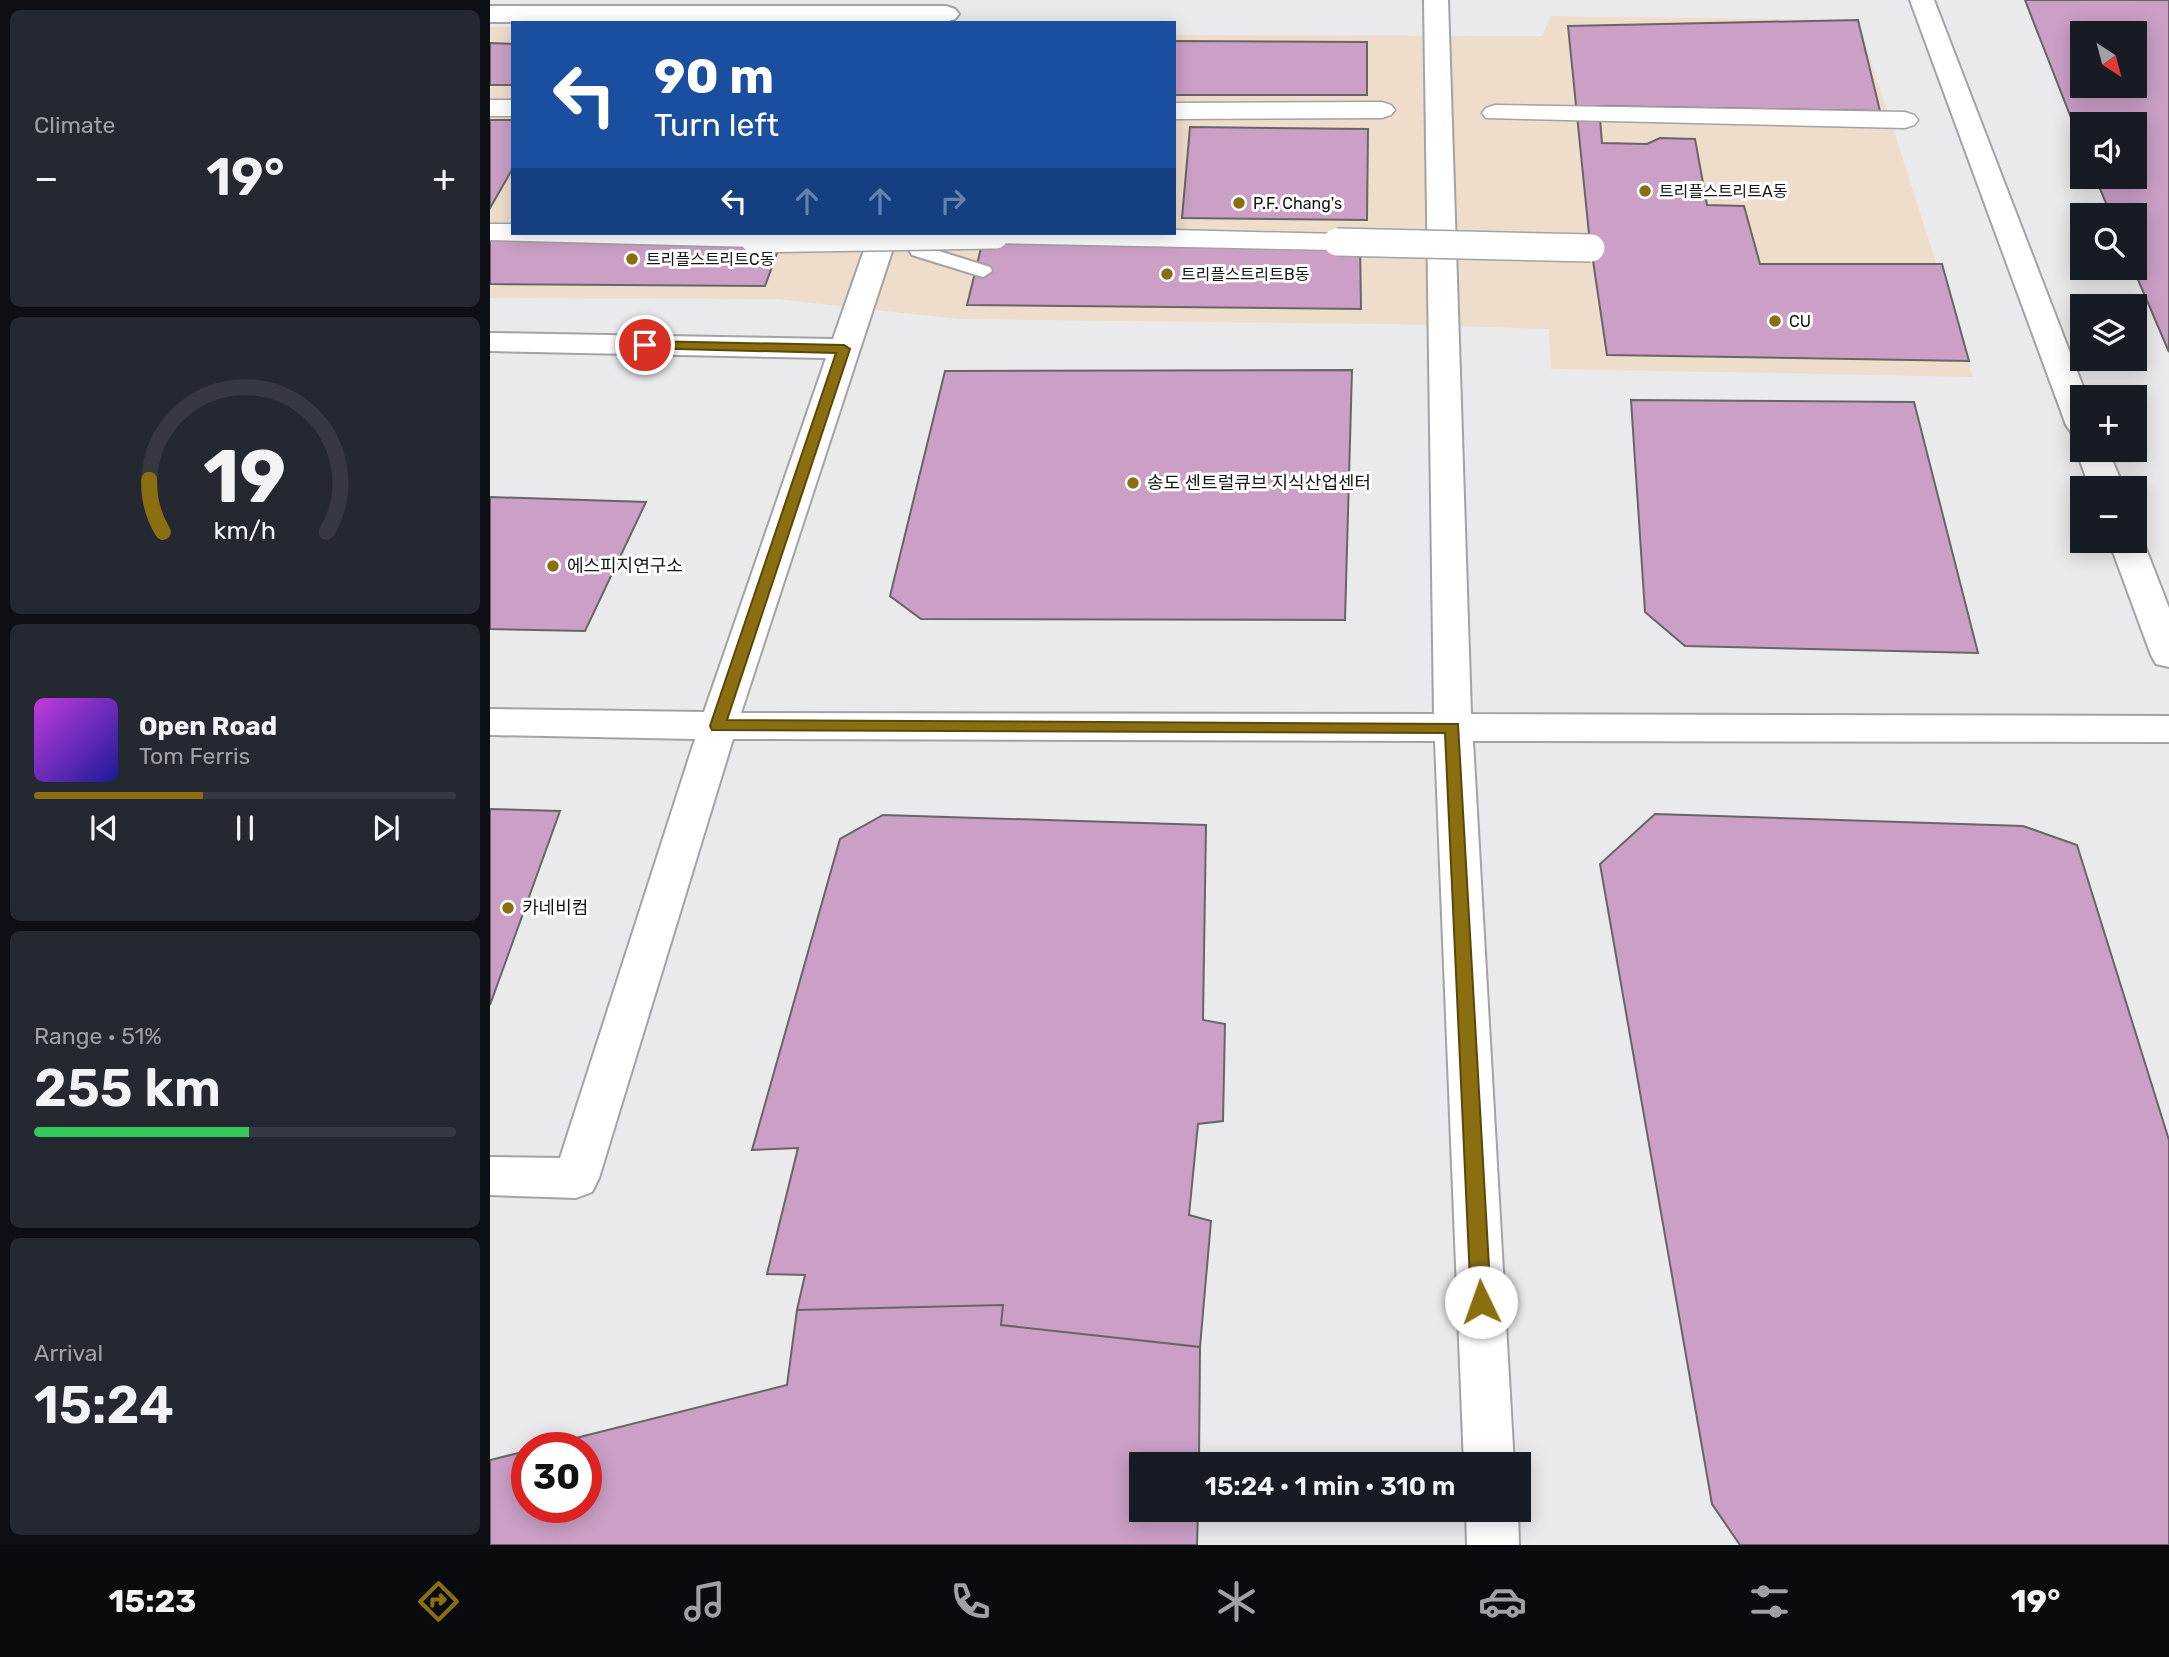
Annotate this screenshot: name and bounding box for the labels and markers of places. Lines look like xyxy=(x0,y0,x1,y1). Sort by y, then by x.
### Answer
place label: 트리플스트리트A동 xyxy=(1659,182,1788,201)
marker: 트리플스트리트A동 xyxy=(1637,183,1653,199)
place label: P.F. Chang's xyxy=(1253,194,1342,213)
marker: P.F. Chang's xyxy=(1231,195,1247,211)
place label: 트리플스트리트C동 xyxy=(646,250,775,269)
marker: 트리플스트리트C동 xyxy=(624,251,640,267)
place label: 트리플스트리트B동 xyxy=(1181,265,1310,284)
marker: 트리플스트리트B동 xyxy=(1159,266,1175,282)
place label: CU xyxy=(1789,312,1811,331)
marker: CU xyxy=(1767,313,1783,329)
pin xyxy=(615,315,675,375)
place label: 송도 센트럴큐브 지식산업센터 xyxy=(1147,472,1371,494)
marker: 송도 센트럴큐브 지식산업센터 xyxy=(1125,475,1141,491)
place label: 에스피지연구소 xyxy=(567,555,683,577)
marker: 에스피지연구소 xyxy=(545,558,561,574)
place label: 카네비컴 xyxy=(522,897,588,919)
marker: 카네비컴 xyxy=(500,900,516,916)

